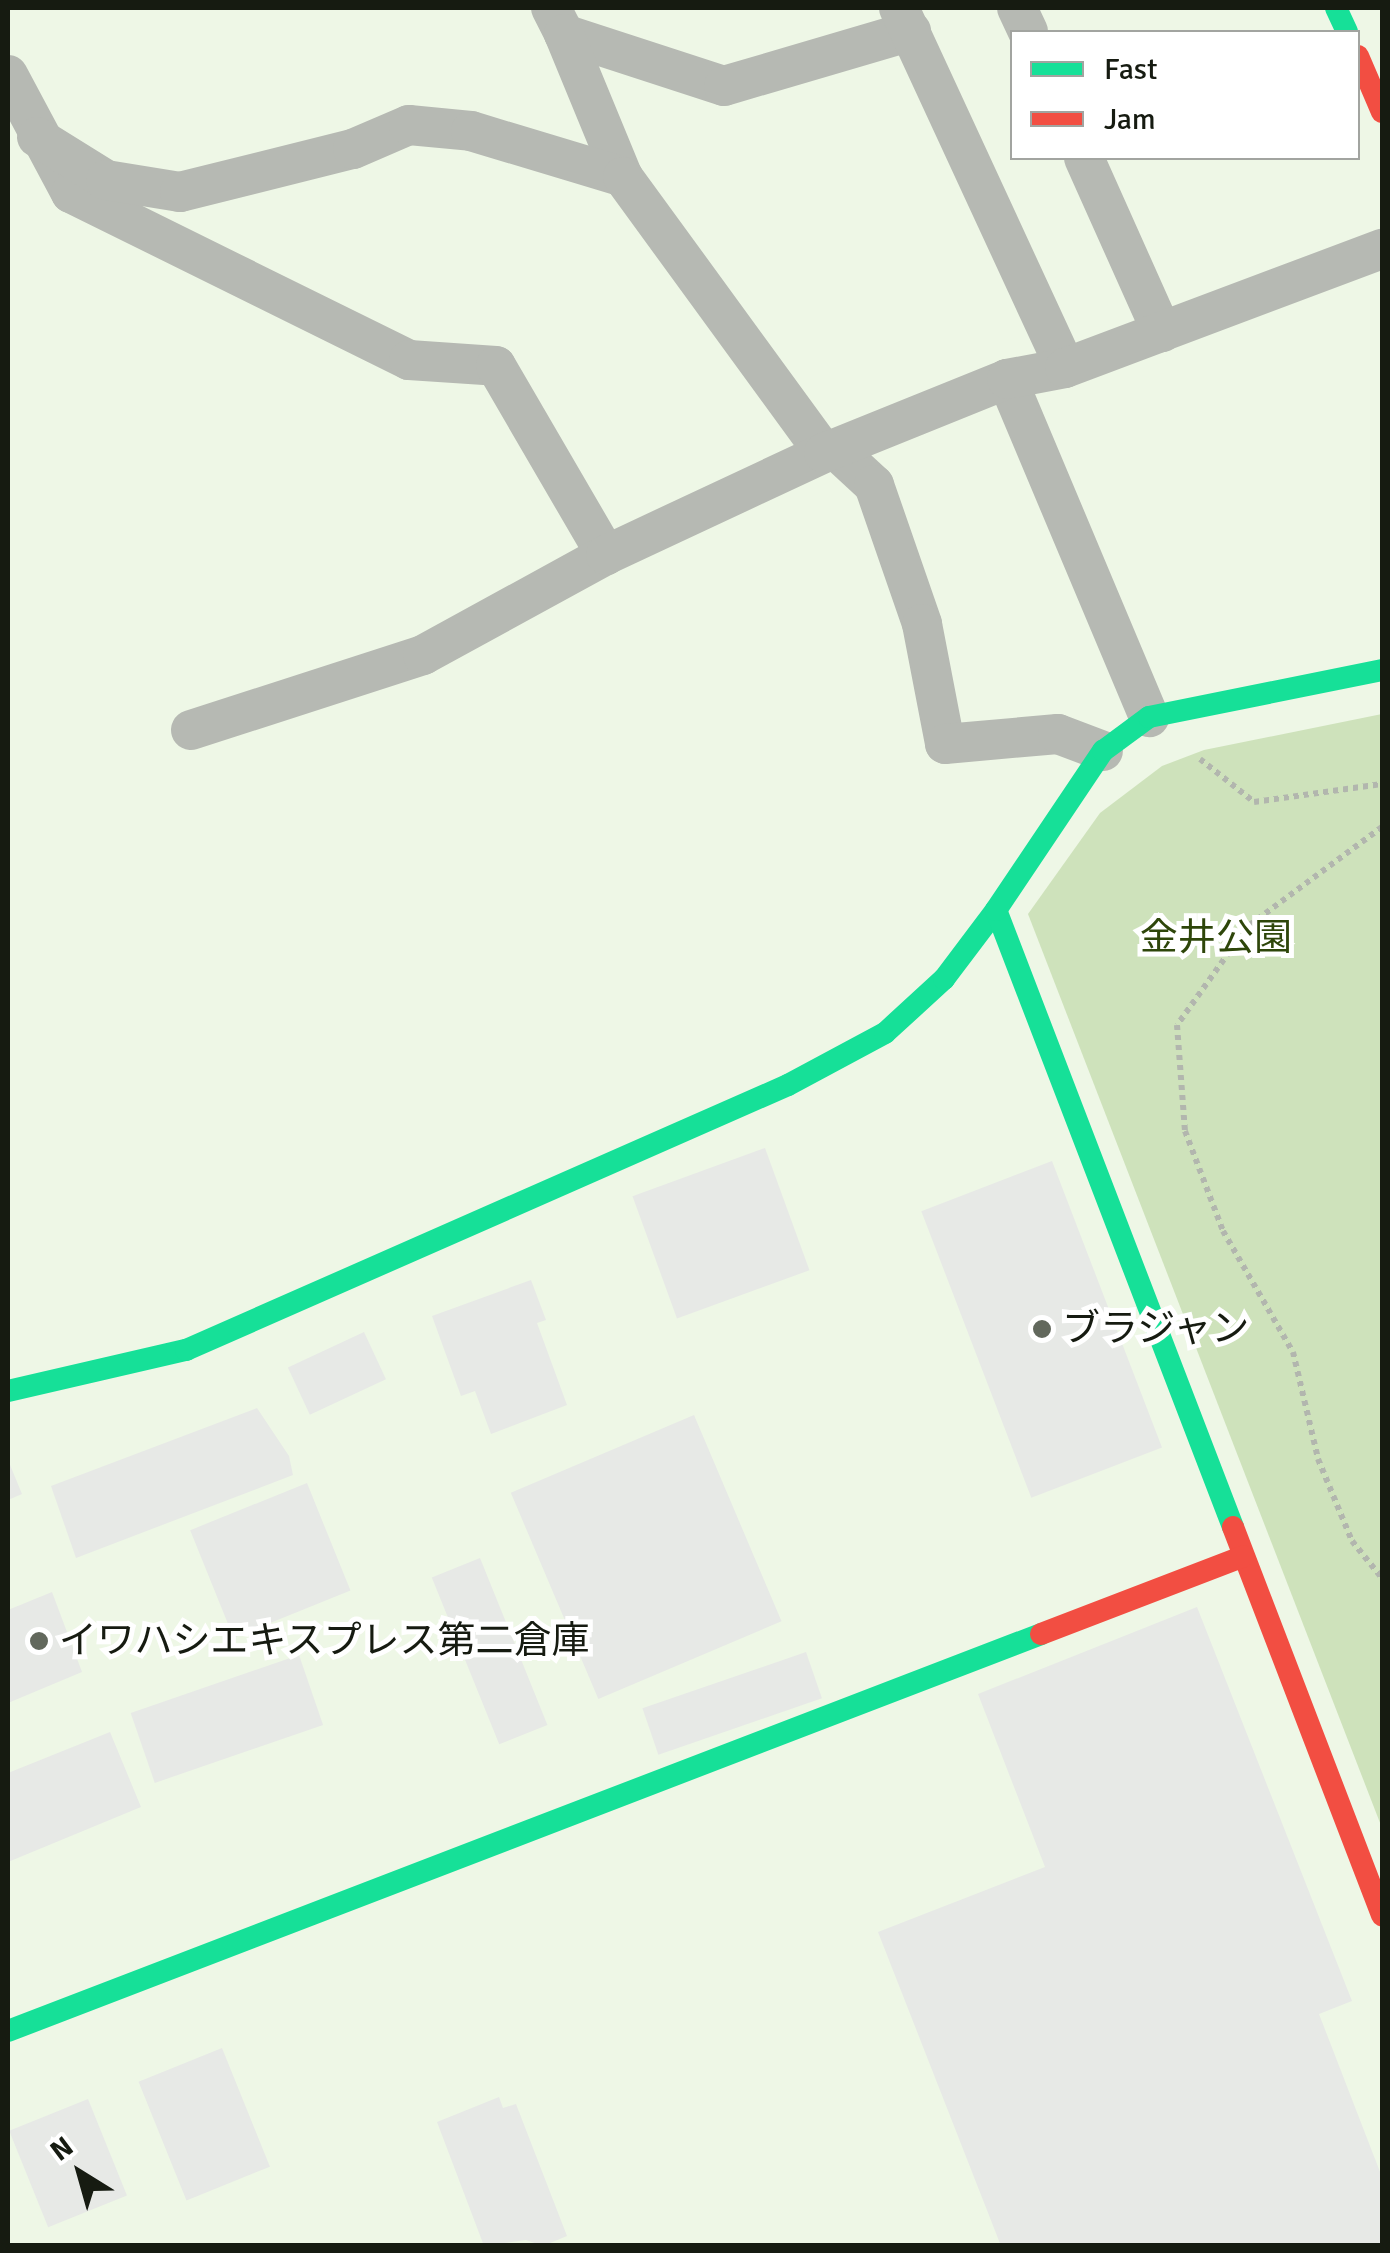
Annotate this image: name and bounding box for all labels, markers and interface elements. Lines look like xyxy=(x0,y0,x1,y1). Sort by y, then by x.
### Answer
legend xyxy=(1010,30,1360,160)
text: Fast xyxy=(1104,51,1157,88)
text: Jam xyxy=(1104,101,1156,138)
park label: 金井公園 xyxy=(1140,915,1292,961)
place label: ブラジャン xyxy=(1062,1306,1252,1352)
marker: ブラジャン xyxy=(1031,1318,1053,1340)
place label: イワハシエキスプレス第二倉庫 xyxy=(59,1618,591,1664)
marker: イワハシエキスプレス第二倉庫 xyxy=(28,1630,50,1652)
north arrow xyxy=(30,2123,130,2223)
text: N xyxy=(44,2130,80,2168)

